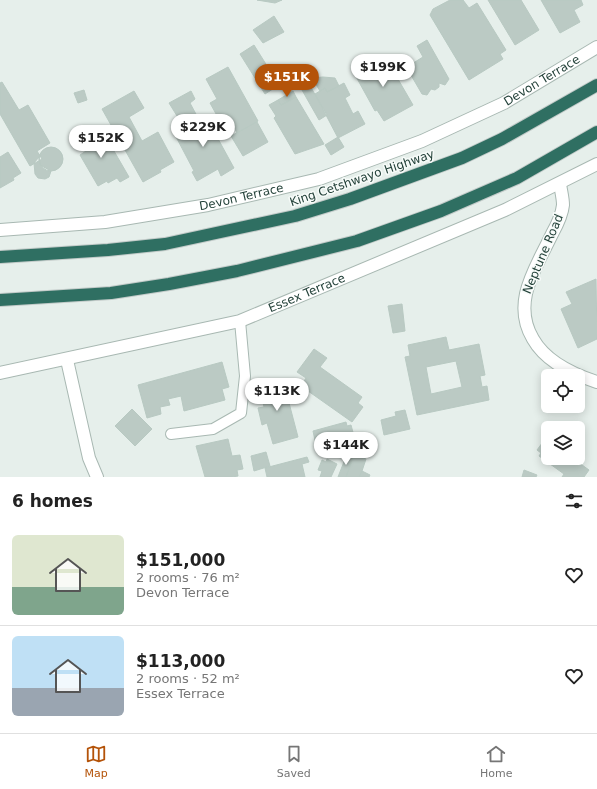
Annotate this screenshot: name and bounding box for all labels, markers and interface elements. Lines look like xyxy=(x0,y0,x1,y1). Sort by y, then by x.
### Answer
street label: Devon Terrace xyxy=(501,52,582,108)
pin: $199K xyxy=(355,54,411,88)
text: $199K xyxy=(360,59,406,74)
pin: $151K xyxy=(259,64,315,98)
text: $151K xyxy=(264,69,310,84)
pin: $229K xyxy=(175,114,231,148)
text: $229K xyxy=(180,119,226,134)
pin: $152K xyxy=(73,125,129,159)
text: $152K xyxy=(78,130,124,145)
street label: King Cetshwayo Highway xyxy=(288,147,436,209)
street label: Devon Terrace xyxy=(198,181,285,213)
street label: Neptune Road xyxy=(520,212,566,296)
street label: Essex Terrace xyxy=(266,271,347,315)
map controls xyxy=(541,369,585,465)
button: locate xyxy=(541,369,585,413)
pin: $113K xyxy=(249,378,305,412)
text: $113K xyxy=(254,383,300,398)
button: layers xyxy=(541,421,585,465)
pin: $144K xyxy=(318,432,374,466)
text: $144K xyxy=(323,437,369,452)
icon: filters xyxy=(563,490,585,512)
text: 6 homes xyxy=(12,491,93,511)
text: $151,000 xyxy=(136,550,225,570)
icon: home xyxy=(44,551,92,599)
icon: heart xyxy=(563,564,585,586)
text: 2 rooms · 76 m² xyxy=(136,570,240,585)
text: Devon Terrace xyxy=(136,585,229,600)
text: $113,000 xyxy=(136,651,225,671)
icon: home xyxy=(44,652,92,700)
icon: heart xyxy=(563,665,585,687)
text: 2 rooms · 52 m² xyxy=(136,671,240,686)
text: Essex Terrace xyxy=(136,686,225,701)
tab: Map xyxy=(85,743,108,780)
tab: Saved xyxy=(277,743,311,780)
tab: Home xyxy=(480,743,512,780)

